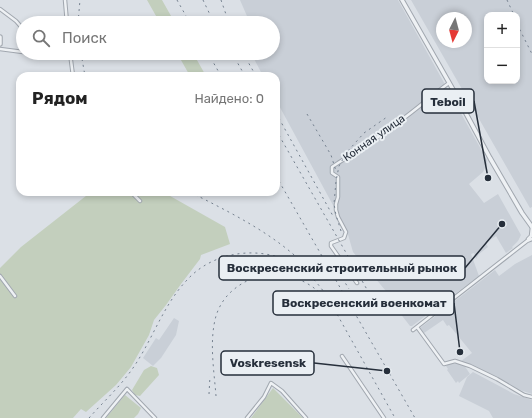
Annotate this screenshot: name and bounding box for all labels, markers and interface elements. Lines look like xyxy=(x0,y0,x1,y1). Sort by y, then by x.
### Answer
north arrow xyxy=(436,12,472,48)
map controls xyxy=(484,12,520,84)
button: + xyxy=(484,12,520,48)
search box xyxy=(16,16,280,60)
icon: search xyxy=(30,27,52,49)
text: Поиск xyxy=(62,29,107,47)
button: − xyxy=(484,48,520,84)
text: Рядом xyxy=(32,88,88,108)
callout: Teboil xyxy=(422,89,474,113)
text: Найдено: 0 xyxy=(194,91,264,106)
text: Teboil xyxy=(430,95,466,109)
street label: Конная улица xyxy=(340,112,408,164)
callout: Воскресенский строительный рынок xyxy=(219,256,465,280)
text: Воскресенский строительный рынок xyxy=(227,261,458,275)
callout: Воскресенский военкомат xyxy=(273,291,454,315)
text: Воскресенский военкомат xyxy=(282,296,447,310)
callout: Voskresensk xyxy=(221,351,314,375)
text: Voskresensk xyxy=(230,356,306,370)

